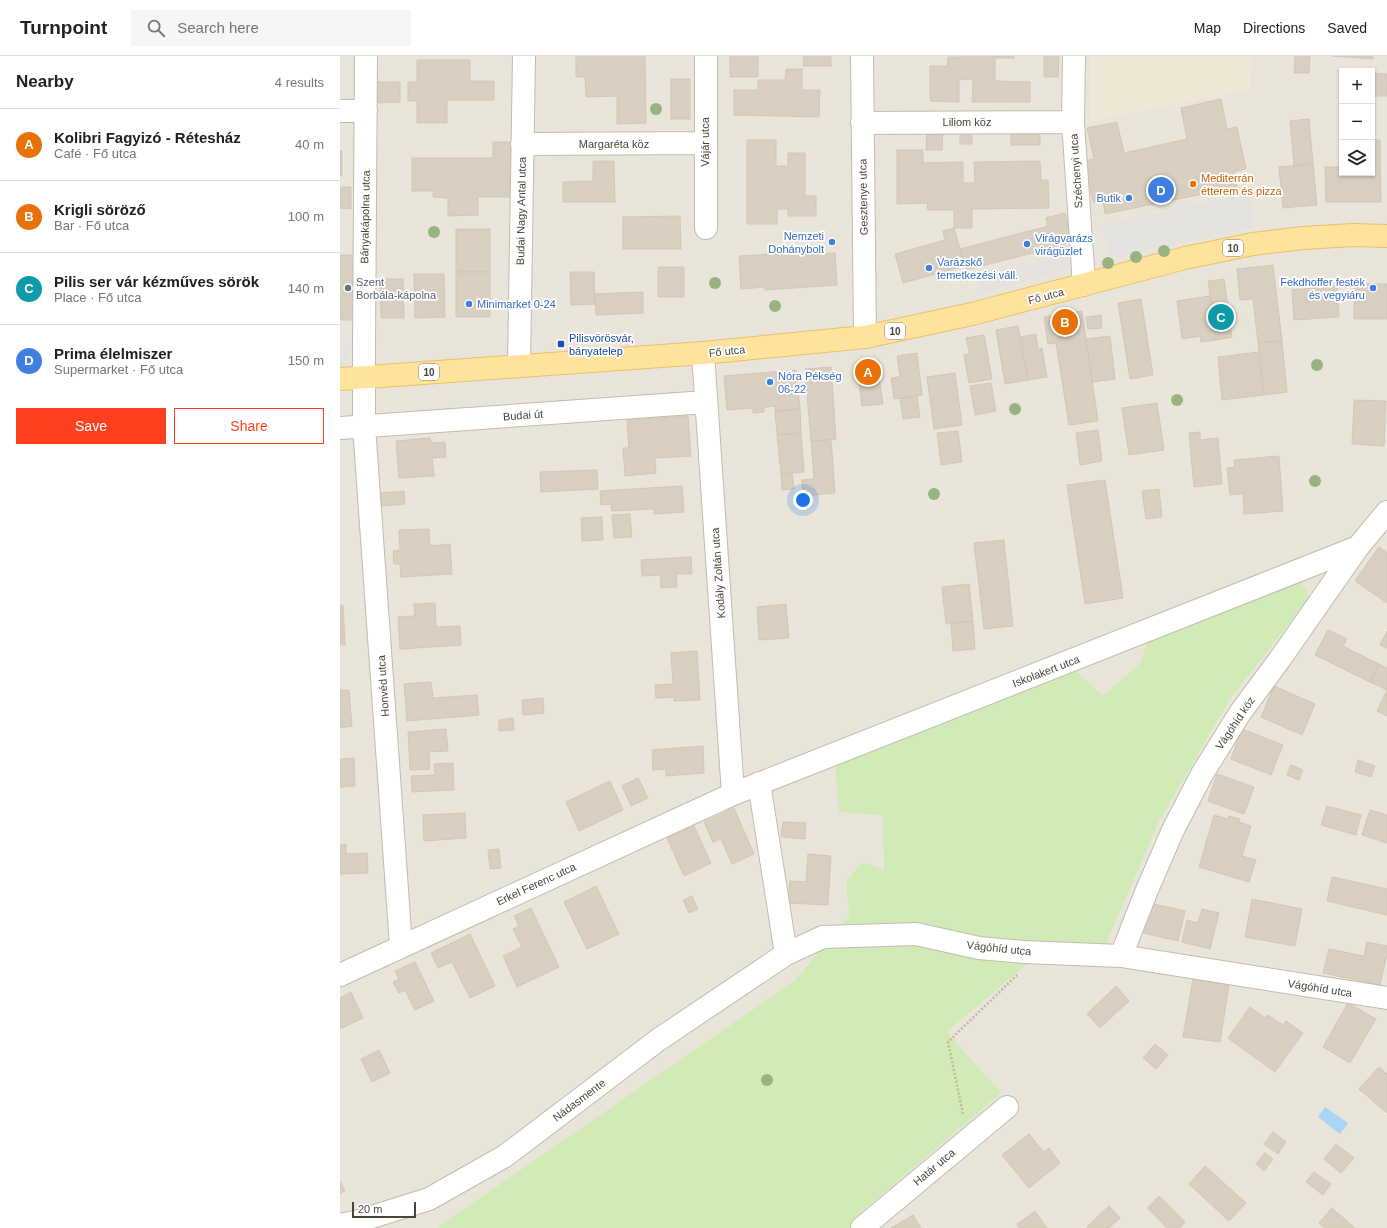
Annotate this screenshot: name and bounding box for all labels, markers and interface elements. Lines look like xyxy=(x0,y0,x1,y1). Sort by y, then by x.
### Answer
search box xyxy=(131,10,411,46)
text: Turnpoint xyxy=(20,17,107,38)
icon: search xyxy=(145,17,167,39)
text: Search here xyxy=(177,19,259,36)
text: Map xyxy=(1194,20,1221,36)
text: Directions xyxy=(1243,20,1305,36)
text: Saved xyxy=(1327,20,1367,36)
map controls xyxy=(1339,68,1375,176)
button: + xyxy=(1339,68,1375,104)
text: Nearby xyxy=(16,72,74,91)
text: 4 results xyxy=(275,75,324,90)
button: − xyxy=(1339,104,1375,140)
street label: Vájár utca xyxy=(699,116,711,167)
street label: Liliom köz xyxy=(943,116,991,128)
text: Kolibri Fagyizó - Rétesház xyxy=(54,129,241,146)
street label: Széchenyi utca xyxy=(1067,132,1085,209)
text: A xyxy=(24,137,34,152)
text: 40 m xyxy=(295,137,324,152)
street label: Margaréta köz xyxy=(579,138,649,150)
button: layers xyxy=(1339,140,1375,176)
text: Café · Fő utca xyxy=(54,146,136,161)
street label: Budai Nagy Antal utca xyxy=(514,156,528,265)
street label: Gesztenye utca xyxy=(856,158,870,235)
street label: Bányakápolna utca xyxy=(358,169,372,264)
place label: Mediterrán étterem és pizza xyxy=(1201,172,1283,197)
pin: D xyxy=(1148,175,1174,205)
marker: Mediterrán étterem és pizza xyxy=(1188,179,1198,189)
place label: Butik xyxy=(1097,192,1121,204)
marker: Butik xyxy=(1124,193,1134,203)
text: Krigli söröző xyxy=(54,201,146,218)
text: B xyxy=(24,209,34,224)
text: 100 m xyxy=(288,209,324,224)
text: Bar · Fő utca xyxy=(54,218,129,233)
place label: Nemzeti Dohánybolt xyxy=(768,230,824,255)
place label: Virágvarázs virágüzlet xyxy=(1035,232,1093,257)
marker: Nemzeti Dohánybolt xyxy=(827,237,837,247)
marker: Virágvarázs virágüzlet xyxy=(1022,239,1032,249)
road number: 10 xyxy=(1223,240,1243,256)
place label: Varázskő temetkezési váll. xyxy=(937,256,1018,281)
marker: Varázskő temetkezési váll. xyxy=(924,263,934,273)
text: Pilis ser vár kézműves sörök xyxy=(54,273,259,290)
place label: Szent Borbála-kápolna xyxy=(356,276,437,301)
place label: Fekdhoffer festék és vegyiáru xyxy=(1280,276,1365,301)
text: C xyxy=(24,281,34,296)
text: 140 m xyxy=(288,281,324,296)
marker: Szent Borbála-kápolna xyxy=(343,283,353,293)
marker: Fekdhoffer festék és vegyiáru xyxy=(1368,283,1378,293)
street label: Fő utca xyxy=(1027,285,1066,307)
text: Place · Fő utca xyxy=(54,290,141,305)
place label: Minimarket 0-24 xyxy=(477,298,556,310)
marker: Minimarket 0-24 xyxy=(464,299,474,309)
pin: C xyxy=(1208,302,1234,332)
pin: B xyxy=(1052,307,1078,337)
road number: 10 xyxy=(885,323,905,339)
place label: Pilisvörösvár, bányatelep xyxy=(569,332,634,357)
marker: Pilisvörösvár, bányatelep xyxy=(556,339,566,349)
street label: Fő utca xyxy=(708,343,747,359)
text: Prima élelmiszer xyxy=(54,345,172,362)
text: D xyxy=(24,353,34,368)
text: 150 m xyxy=(288,353,324,368)
pin: A xyxy=(855,357,881,387)
text: Supermarket · Fő utca xyxy=(54,362,183,377)
road number: 10 xyxy=(419,364,439,380)
place label: Nóra Pékség 06-22 xyxy=(778,370,842,395)
marker: Nóra Pékség 06-22 xyxy=(765,377,775,387)
button: Save xyxy=(16,408,166,444)
button: Share xyxy=(174,408,324,444)
street label: Budai út xyxy=(502,408,544,422)
your location xyxy=(793,490,813,510)
street label: Kodály Zoltán utca xyxy=(709,526,727,619)
street label: Iskolakert utca xyxy=(1011,652,1082,689)
street label: Honvéd utca xyxy=(375,654,391,717)
street label: Vágóhíd köz xyxy=(1213,694,1257,752)
street label: Erkel Ferenc utca xyxy=(494,860,578,908)
street label: Vágóhíd utca xyxy=(966,939,1033,957)
street label: Vágóhíd utca xyxy=(1287,977,1354,999)
street label: Nádasmente xyxy=(550,1076,608,1124)
street label: Határ utca xyxy=(911,1146,958,1188)
scale bar xyxy=(352,1200,416,1219)
text: 20 m xyxy=(358,1203,382,1215)

